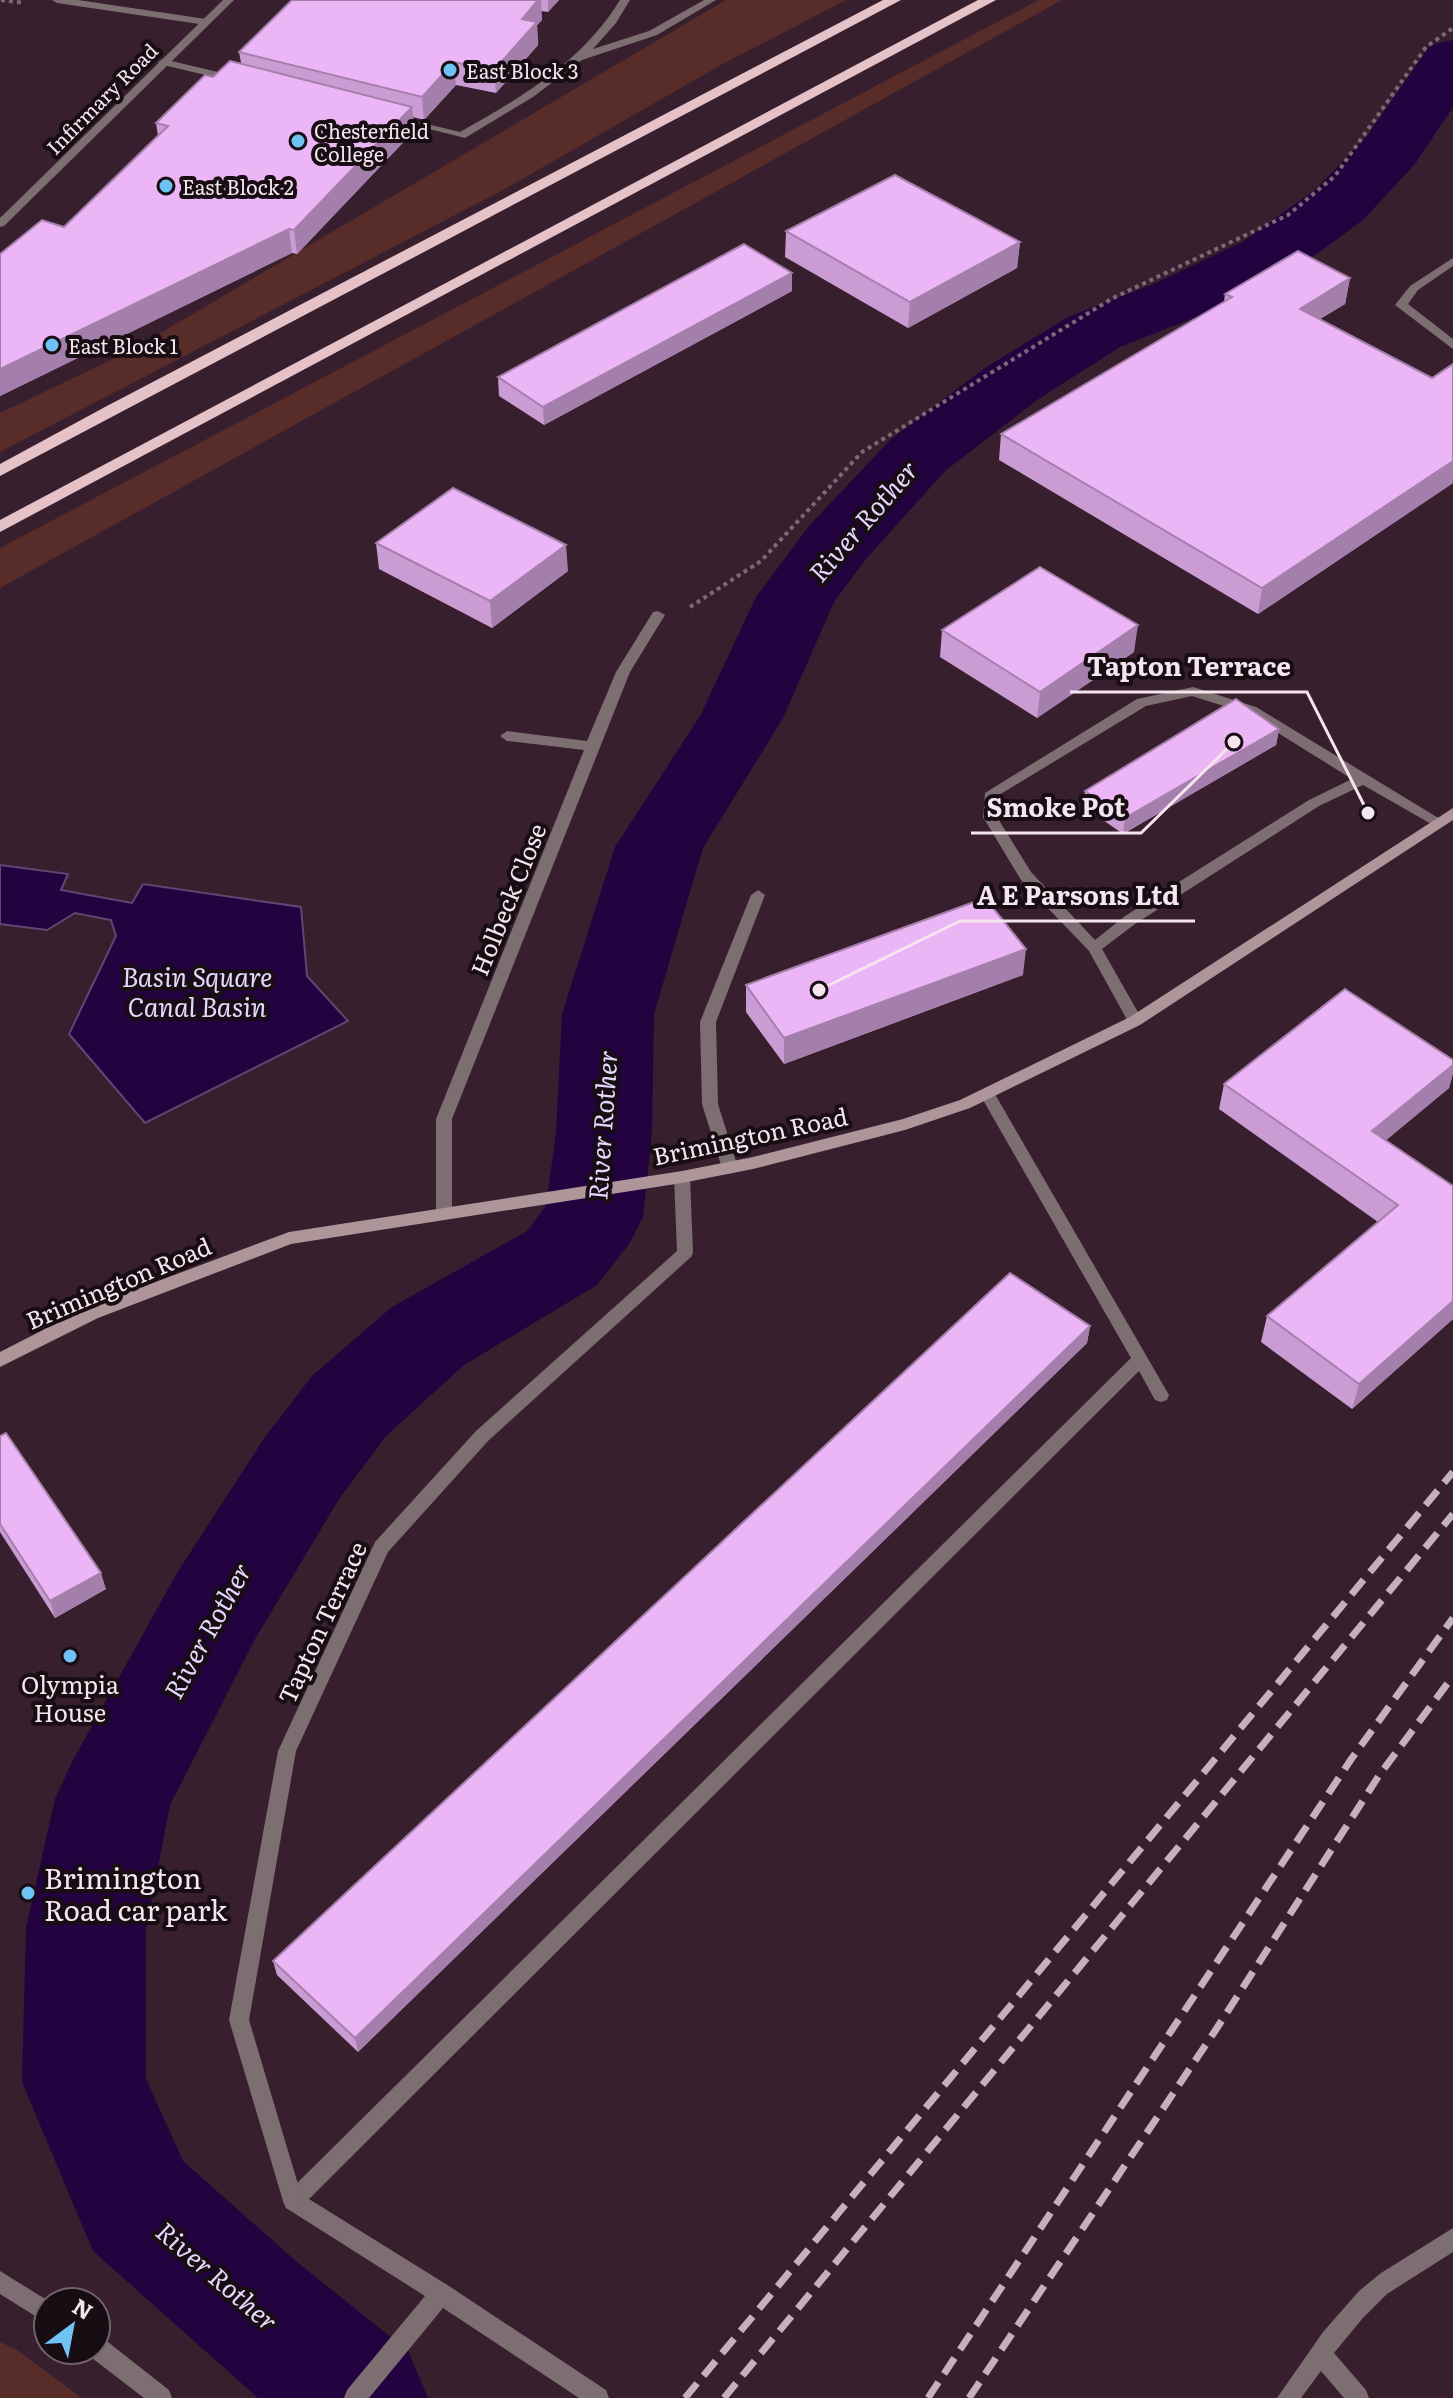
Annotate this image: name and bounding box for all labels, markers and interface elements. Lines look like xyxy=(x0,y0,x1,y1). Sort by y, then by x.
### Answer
street label: Infirmary Road xyxy=(38,35,164,161)
place label: East Block 3 xyxy=(466,55,579,85)
marker: East Block 3 xyxy=(441,61,459,79)
place label: Chesterfield College xyxy=(314,115,429,168)
marker: Chesterfield College xyxy=(289,132,307,150)
place label: East Block 2 xyxy=(182,171,294,201)
marker: East Block 2 xyxy=(157,177,175,195)
place label: East Block 1 xyxy=(68,330,178,360)
marker: East Block 1 xyxy=(43,336,61,354)
water label: River Rother xyxy=(798,451,926,589)
callout: Tapton Terrace xyxy=(1070,642,1307,692)
text: Tapton Terrace xyxy=(1087,645,1291,684)
callout: Smoke Pot xyxy=(971,783,1141,833)
text: Smoke Pot xyxy=(987,786,1126,825)
street label: Holbeck Close xyxy=(461,818,553,980)
callout: A E Parsons Ltd xyxy=(960,871,1195,921)
text: A E Parsons Ltd xyxy=(977,874,1179,913)
water label: Basin Square Canal Basin xyxy=(122,956,272,1025)
water label: River Rother xyxy=(576,1049,626,1201)
street label: Brimington Road xyxy=(649,1097,851,1173)
street label: Brimington Road xyxy=(20,1227,216,1337)
street label: Tapton Terrace xyxy=(268,1535,374,1709)
water label: River Rother xyxy=(153,1555,259,1705)
marker: Olympia House xyxy=(61,1647,79,1665)
place label: Olympia House xyxy=(21,1666,119,1729)
place label: Brimington Road car park xyxy=(44,1856,228,1930)
marker: Brimington Road car park xyxy=(19,1884,37,1902)
water label: River Rother xyxy=(149,2211,287,2339)
north arrow xyxy=(32,2286,112,2366)
text: N xyxy=(67,2289,100,2327)

